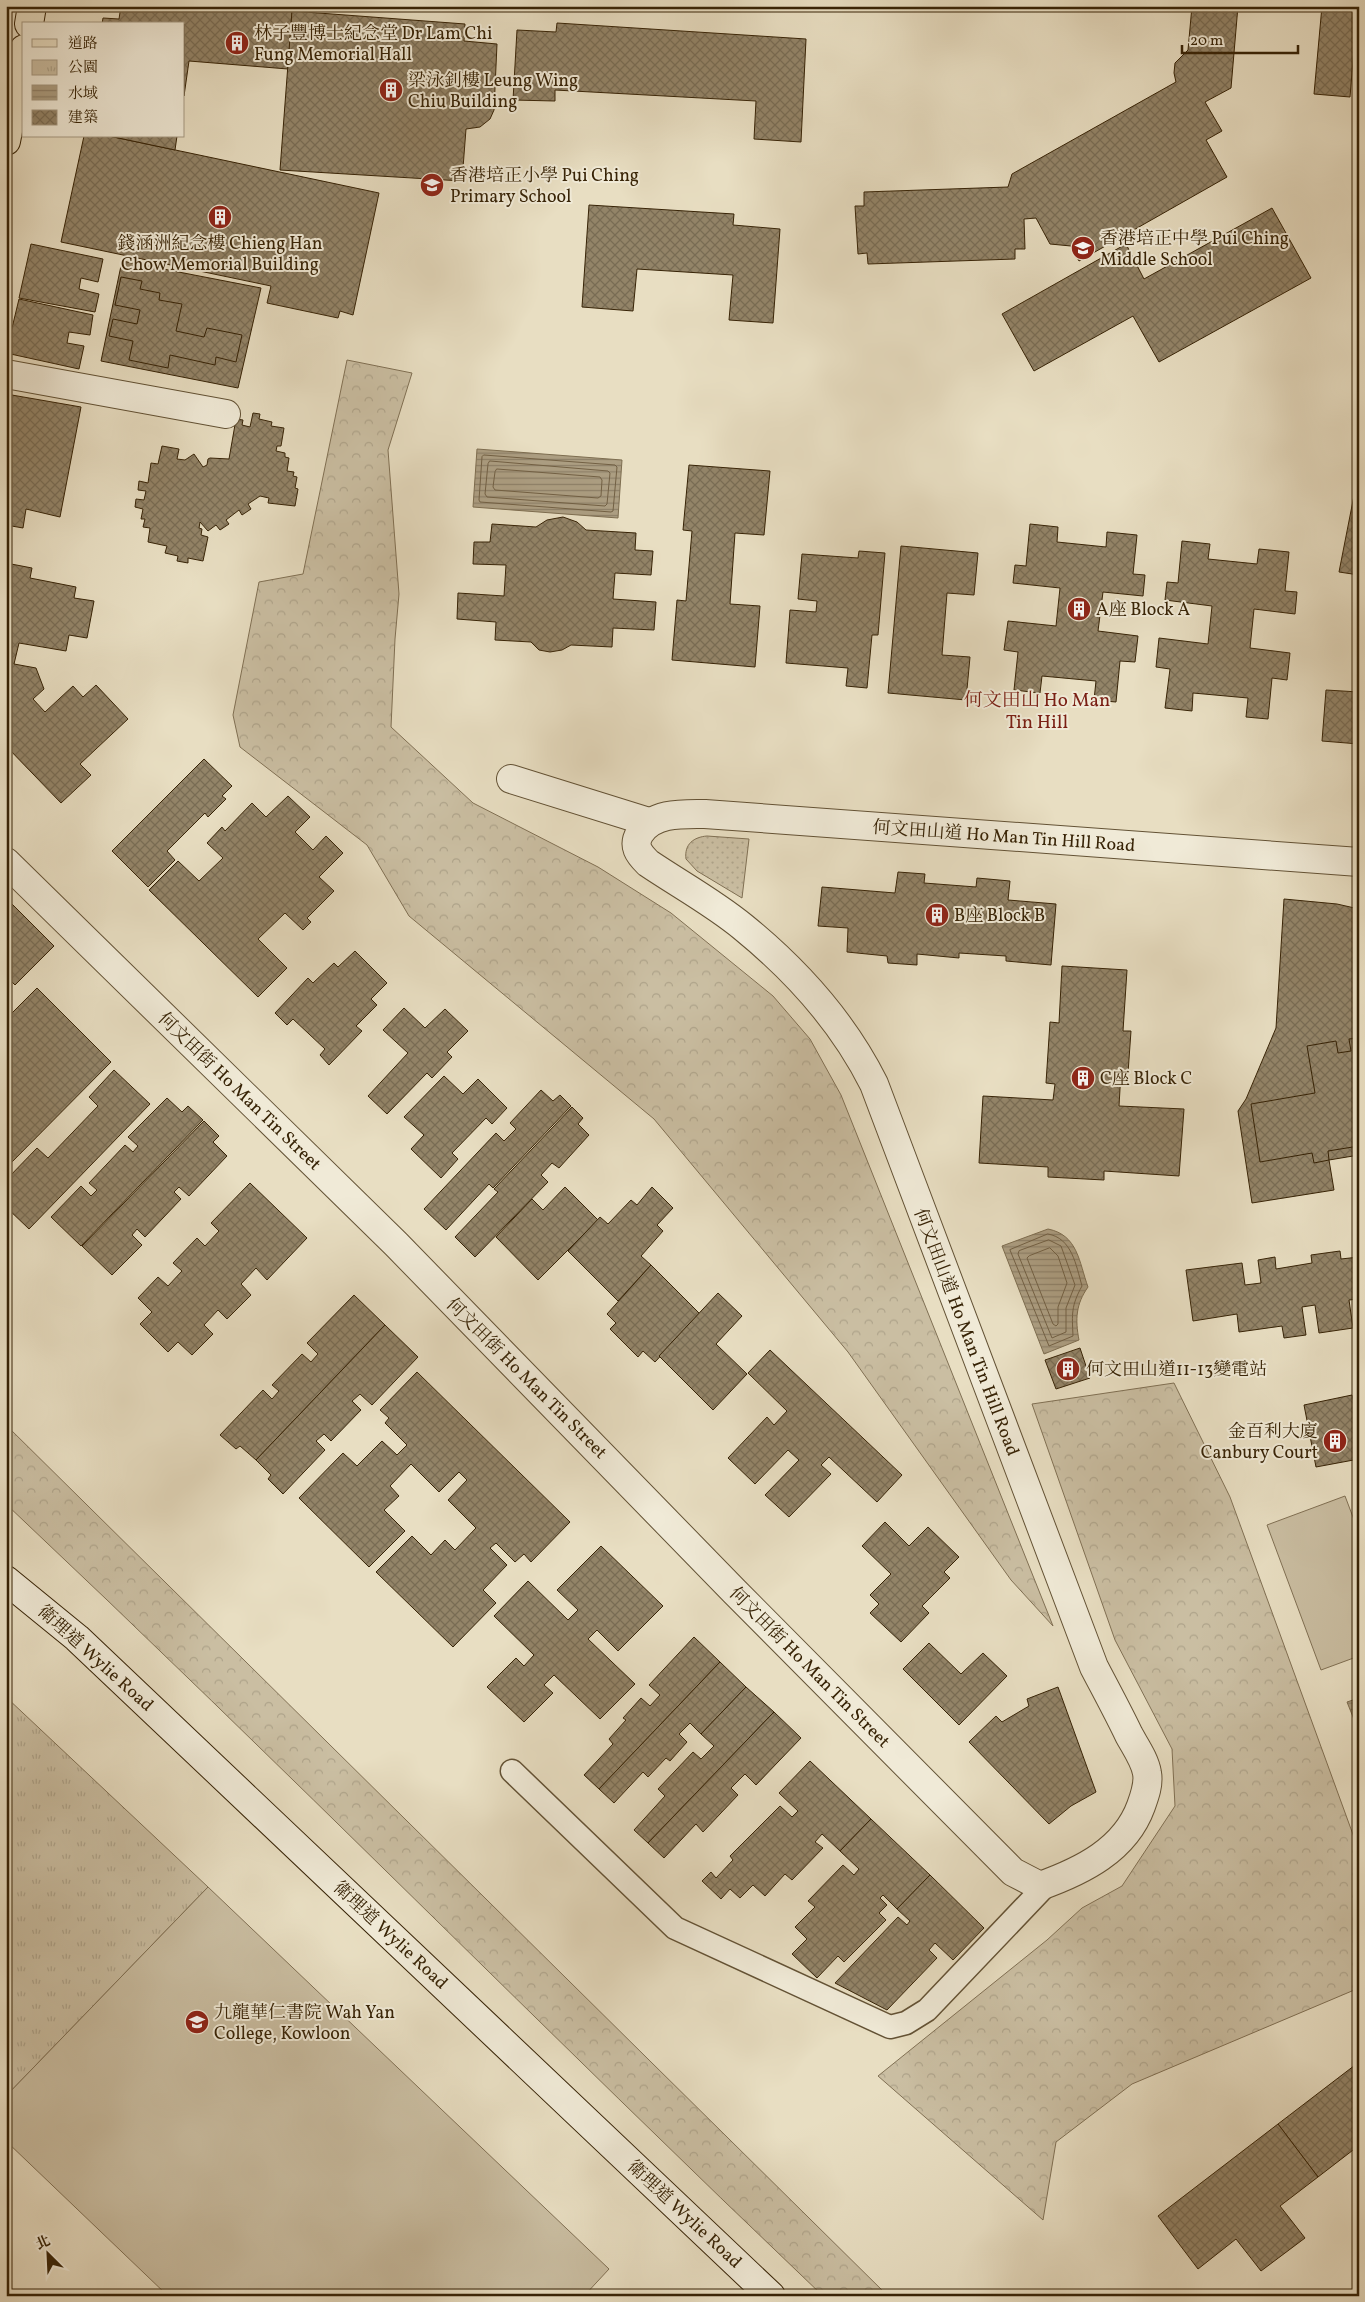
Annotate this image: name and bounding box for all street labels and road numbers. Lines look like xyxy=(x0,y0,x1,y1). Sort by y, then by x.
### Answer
street label: 何文田山道 Ho Man Tin Hill Road xyxy=(872,816,1136,859)
street label: 何文田街 Ho Man Tin Street xyxy=(152,1007,326,1177)
street label: 何文田山道 Ho Man Tin Hill Road xyxy=(907,1205,1024,1460)
street label: 何文田街 Ho Man Tin Street xyxy=(440,1293,612,1465)
street label: 何文田街 Ho Man Tin Street xyxy=(723,1582,895,1754)
street label: 衛理道 Wylie Road xyxy=(32,1600,158,1718)
street label: 衛理道 Wylie Road xyxy=(327,1876,453,1996)
street label: 衛理道 Wylie Road xyxy=(621,2155,747,2275)

